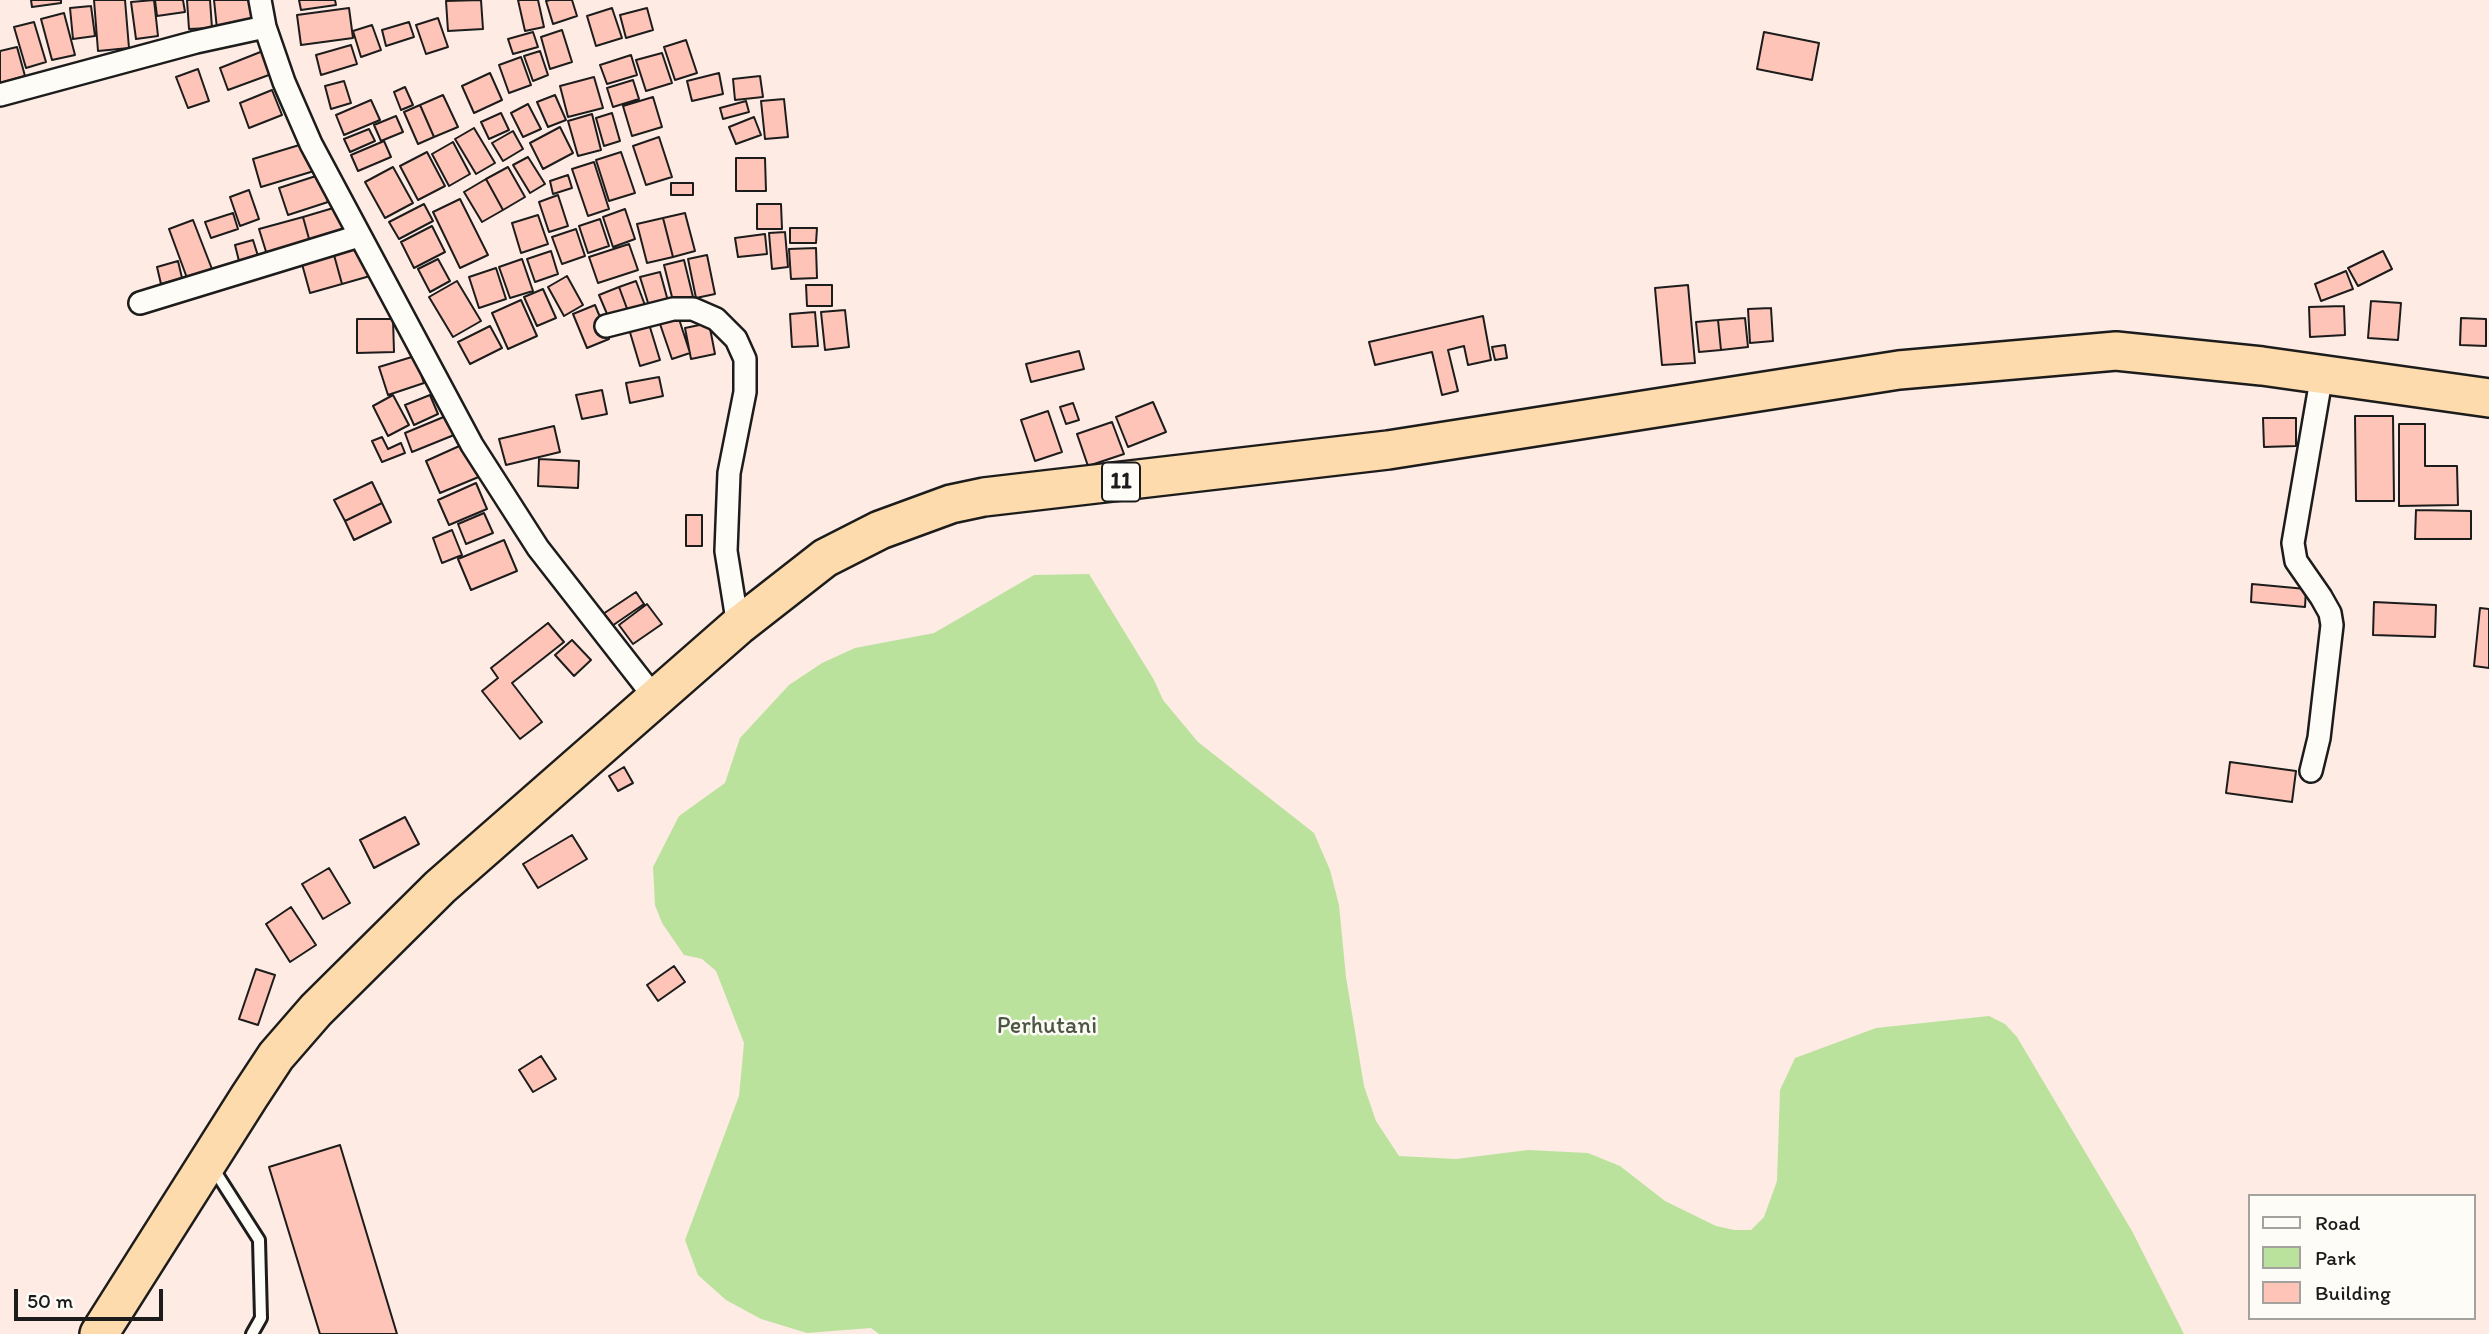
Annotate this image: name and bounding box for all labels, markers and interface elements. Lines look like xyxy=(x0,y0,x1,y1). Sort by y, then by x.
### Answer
road number: 11 xyxy=(1102,462,1140,502)
park label: Perhutani xyxy=(997,1013,1097,1041)
legend xyxy=(2248,1194,2475,1320)
text: Road xyxy=(2315,1210,2360,1235)
text: Park xyxy=(2315,1245,2356,1270)
scale bar xyxy=(18,1274,166,1318)
text: Building xyxy=(2315,1280,2391,1305)
text: 50 m xyxy=(27,1288,73,1313)

